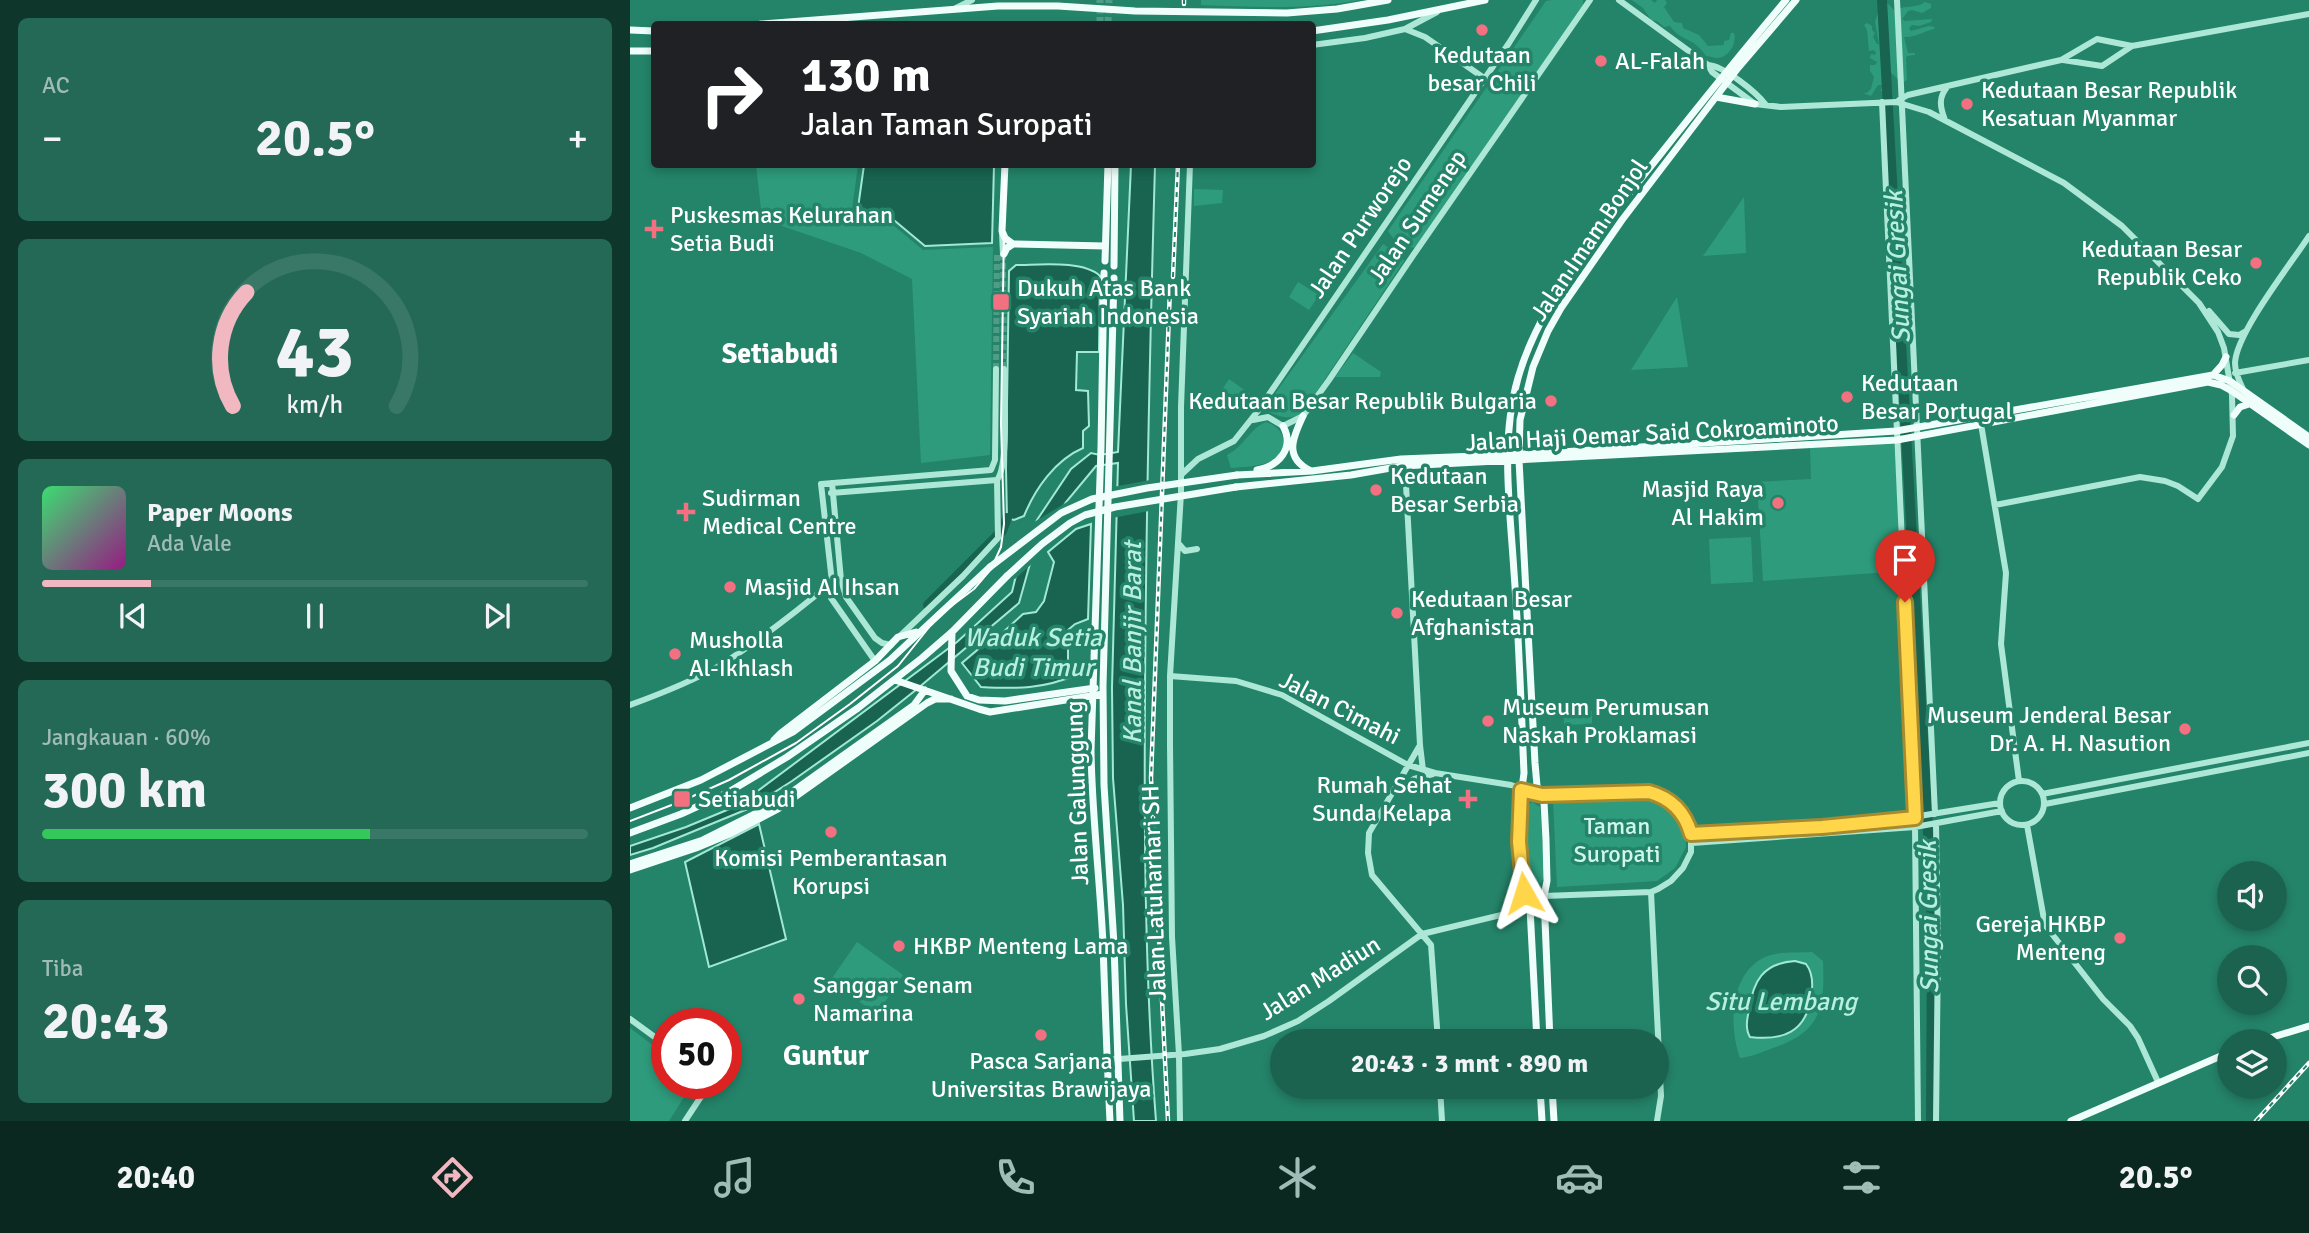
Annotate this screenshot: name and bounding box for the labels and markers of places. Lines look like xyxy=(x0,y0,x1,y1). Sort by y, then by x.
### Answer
marker: Kedutaan besar Chili xyxy=(1474,22,1490,38)
place label: Kedutaan besar Chili xyxy=(1428,40,1536,98)
place label: AL-Falah xyxy=(1615,46,1705,76)
marker: AL-Falah xyxy=(1593,53,1609,69)
place label: Kedutaan Besar Republik Kesatuan Myanmar xyxy=(1981,75,2237,133)
marker: Kedutaan Besar Republik Kesatuan Myanmar xyxy=(1959,96,1975,112)
place label: Puskesmas Kelurahan Setia Budi xyxy=(670,200,893,258)
marker: Puskesmas Kelurahan Setia Budi xyxy=(644,219,664,239)
place label: Kedutaan Besar Republik Ceko xyxy=(2081,234,2242,292)
marker: Kedutaan Besar Republik Ceko xyxy=(2248,255,2264,271)
place label: Dukuh Atas Bank Syariah Indonesia xyxy=(1017,273,1199,331)
marker: Dukuh Atas Bank Syariah Indonesia xyxy=(991,292,1011,312)
place label: Kedutaan Besar Portugal xyxy=(1861,368,2013,426)
place label: Kedutaan Besar Republik Bulgaria xyxy=(1188,386,1537,416)
marker: Kedutaan Besar Portugal xyxy=(1839,389,1855,405)
marker: Kedutaan Besar Republik Bulgaria xyxy=(1543,393,1559,409)
place label: Kedutaan Besar Serbia xyxy=(1390,461,1519,519)
place label: Masjid Raya Al Hakim xyxy=(1642,474,1764,532)
marker: Kedutaan Besar Serbia xyxy=(1368,482,1384,498)
place label: Sudirman Medical Centre xyxy=(702,483,857,541)
marker: Masjid Raya Al Hakim xyxy=(1770,495,1786,511)
marker: Sudirman Medical Centre xyxy=(676,502,696,522)
pin xyxy=(1875,530,1935,602)
place label: Masjid Al Ihsan xyxy=(744,572,900,602)
marker: Masjid Al Ihsan xyxy=(722,579,738,595)
place label: Kedutaan Besar Afghanistan xyxy=(1411,584,1572,642)
marker: Kedutaan Besar Afghanistan xyxy=(1389,605,1405,621)
place label: Musholla Al-Ikhlash xyxy=(689,625,794,683)
marker: Musholla Al-Ikhlash xyxy=(667,646,683,662)
place label: Museum Perumusan Naskah Proklamasi xyxy=(1502,692,1710,750)
place label: Museum Jenderal Besar Dr. A. H. Nasution xyxy=(1927,700,2171,758)
marker: Museum Perumusan Naskah Proklamasi xyxy=(1480,713,1496,729)
marker: Museum Jenderal Besar Dr. A. H. Nasution xyxy=(2177,721,2193,737)
place label: Rumah Sehat Sunda Kelapa xyxy=(1312,770,1452,828)
place label: Setiabudi xyxy=(698,784,796,814)
marker: Setiabudi xyxy=(672,789,692,809)
marker: Rumah Sehat Sunda Kelapa xyxy=(1458,789,1478,809)
marker: Komisi Pemberantasan Korupsi xyxy=(823,824,839,840)
place label: Komisi Pemberantasan Korupsi xyxy=(714,843,948,901)
place label: Gereja HKBP Menteng xyxy=(1975,909,2106,967)
marker: Gereja HKBP Menteng xyxy=(2112,930,2128,946)
place label: HKBP Menteng Lama xyxy=(913,931,1128,961)
marker: HKBP Menteng Lama xyxy=(891,938,907,954)
place label: Sanggar Senam Namarina xyxy=(813,970,973,1028)
marker: Sanggar Senam Namarina xyxy=(791,991,807,1007)
marker: Pasca Sarjana Universitas Brawijaya xyxy=(1033,1027,1049,1043)
place label: Pasca Sarjana Universitas Brawijaya xyxy=(931,1046,1151,1104)

